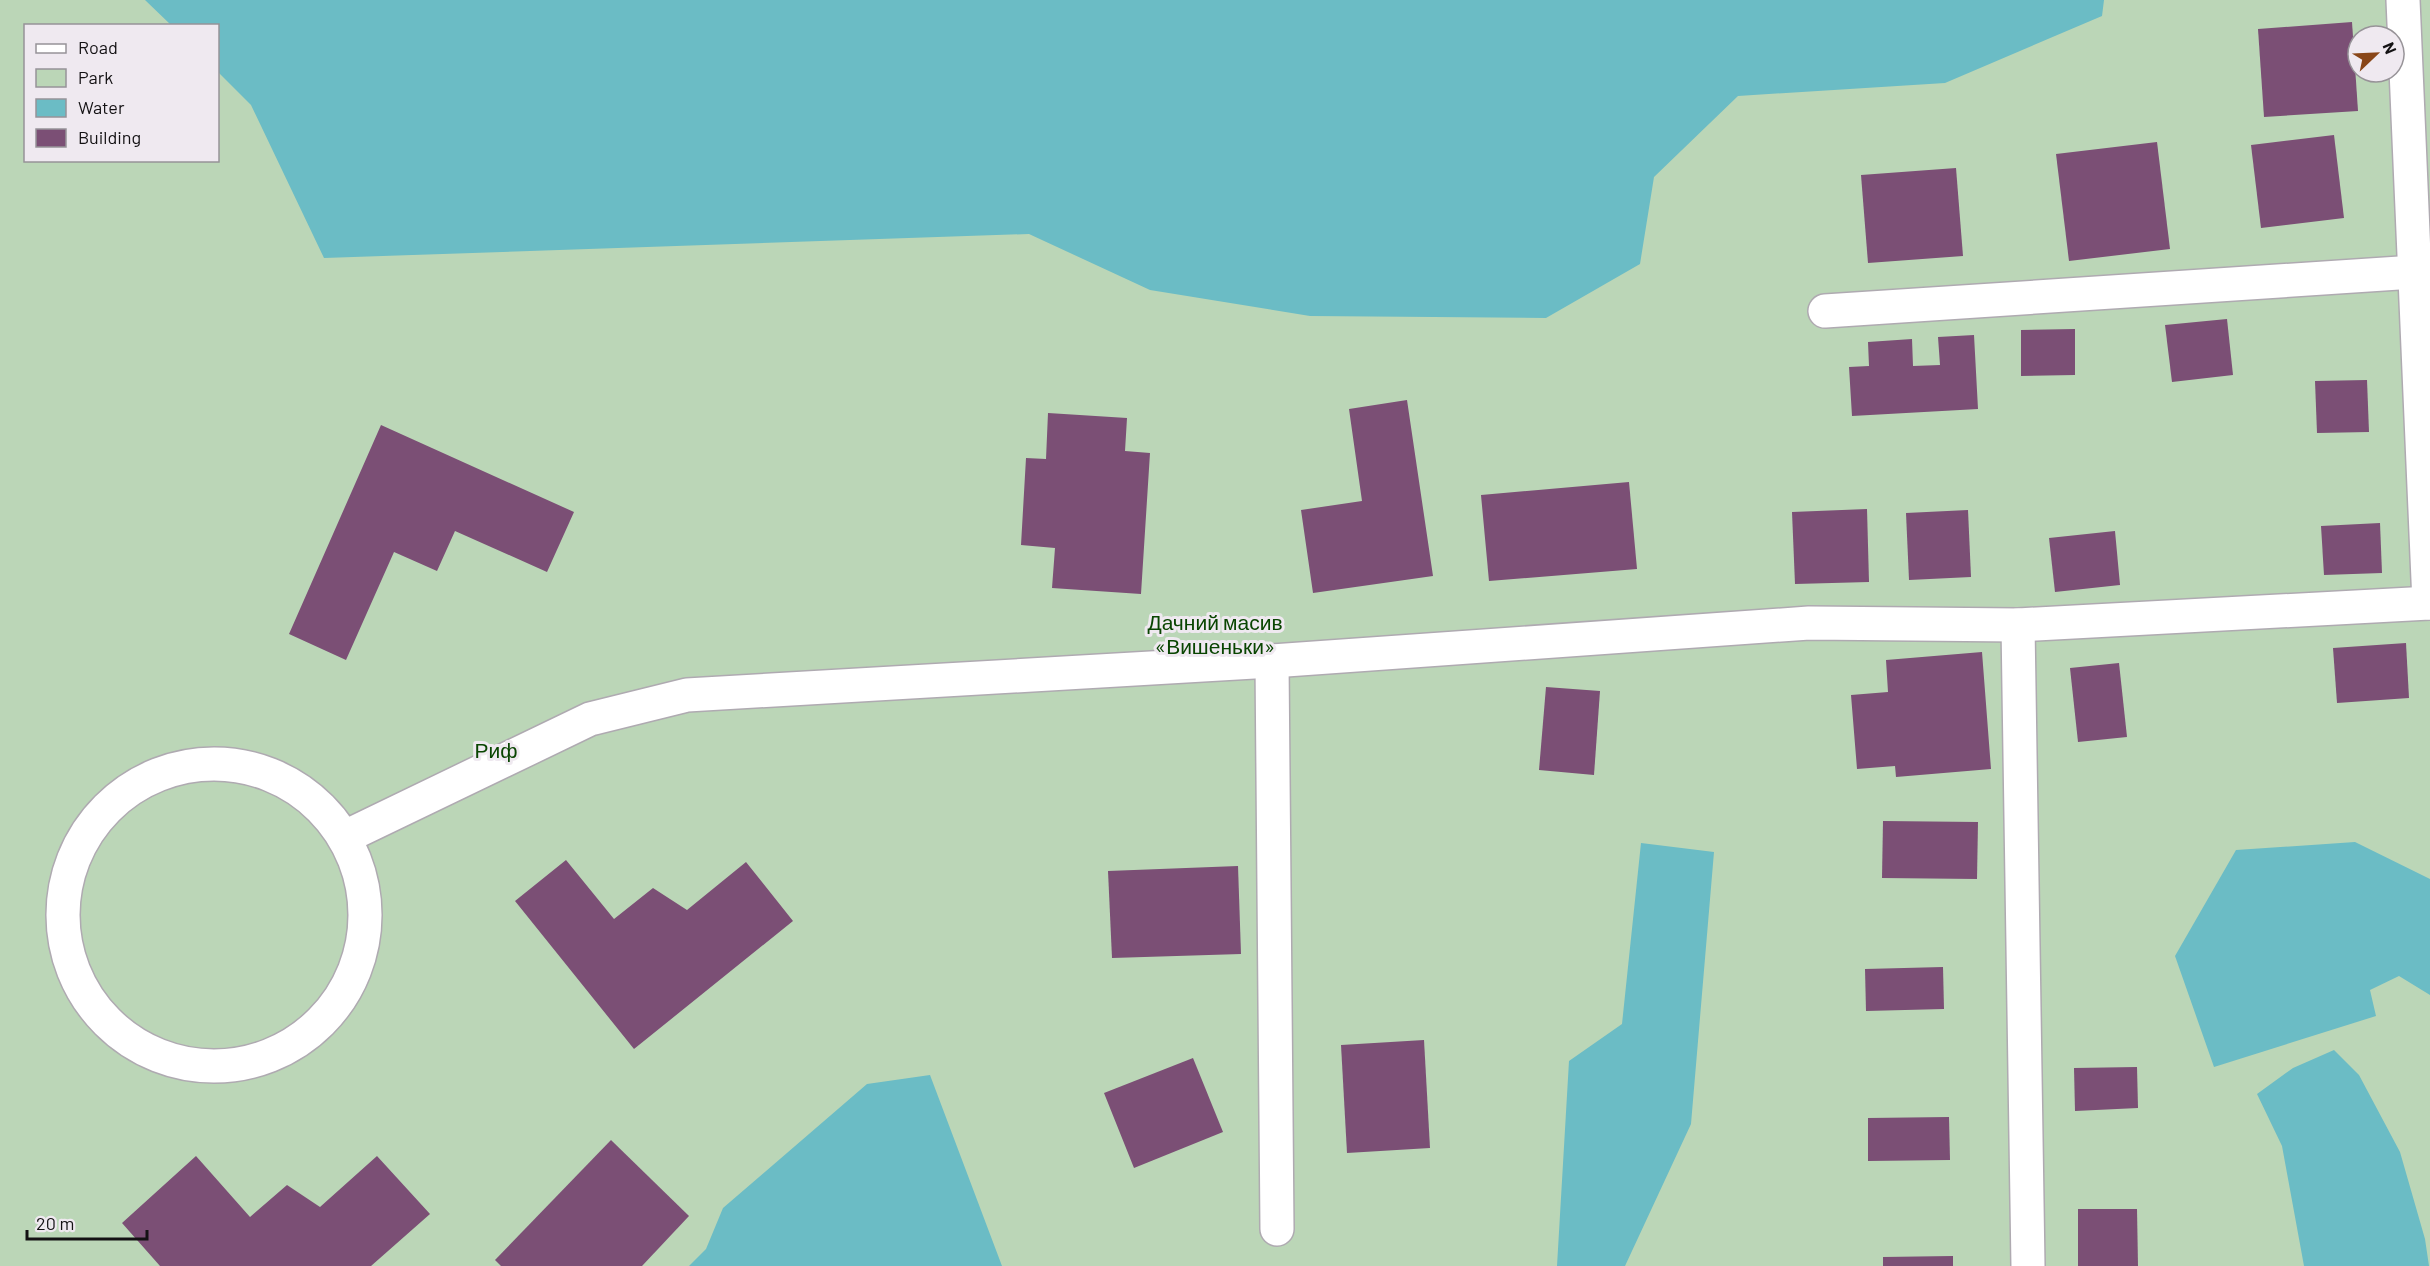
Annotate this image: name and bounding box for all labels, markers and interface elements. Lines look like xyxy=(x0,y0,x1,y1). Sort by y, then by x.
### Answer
legend xyxy=(24,24,219,162)
north arrow xyxy=(2346,24,2406,84)
text: Road xyxy=(78,36,118,58)
text: N xyxy=(2379,39,2401,57)
text: Park xyxy=(78,66,113,88)
text: Water xyxy=(78,96,125,118)
text: Building xyxy=(78,126,141,148)
park label: Дачний масив «Вишеньки» xyxy=(1147,609,1283,658)
park label: Риф xyxy=(474,737,518,762)
scale bar xyxy=(27,1203,147,1241)
text: 20 m xyxy=(36,1212,74,1234)

